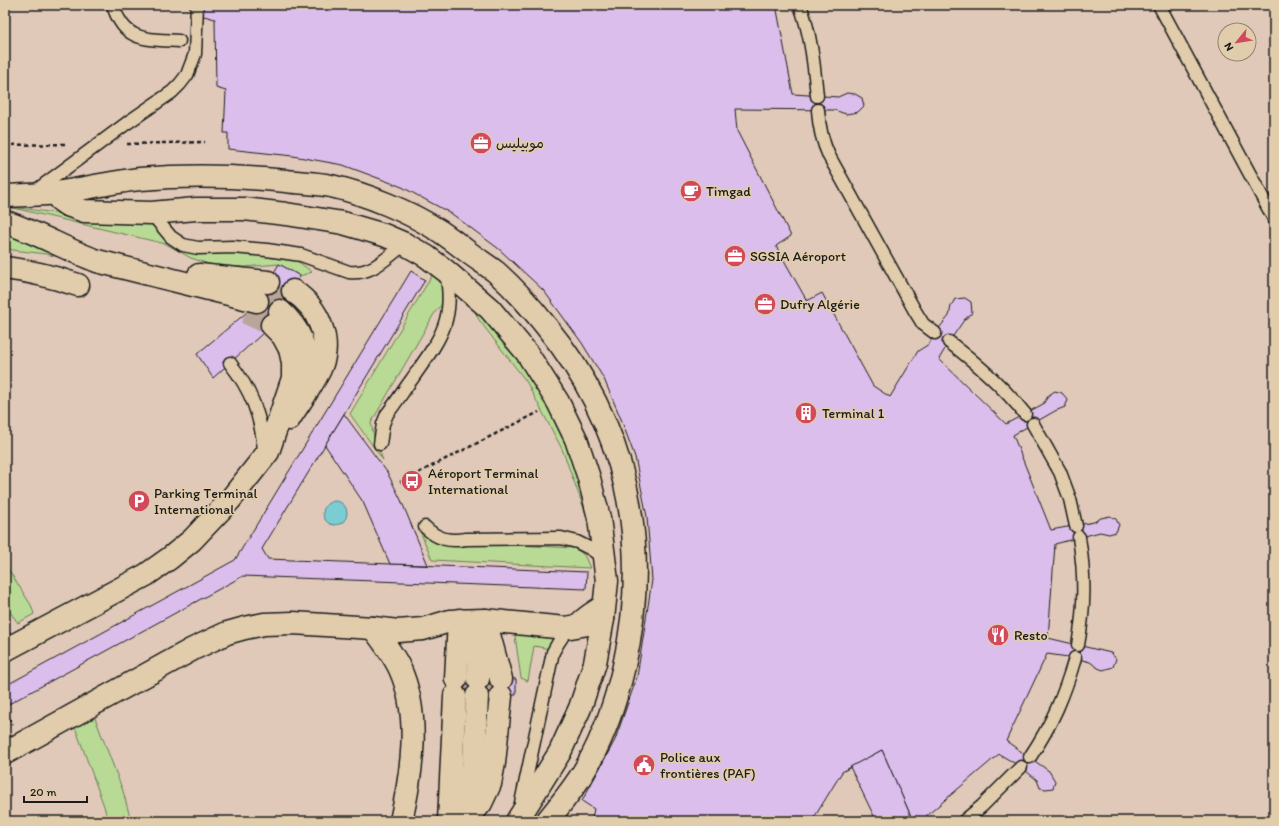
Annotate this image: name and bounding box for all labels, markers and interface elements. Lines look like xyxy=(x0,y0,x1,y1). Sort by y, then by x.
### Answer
north arrow xyxy=(1217,22,1257,62)
text: N xyxy=(1221,40,1236,53)
office icon: موبيليس xyxy=(468,130,494,156)
place label: موبيليس xyxy=(496,135,544,152)
cafe icon: Timgad xyxy=(678,178,704,204)
place label: Timgad xyxy=(706,183,751,200)
office icon: SGSIA Aéroport xyxy=(722,243,748,269)
place label: SGSIA Aéroport xyxy=(750,248,846,265)
office icon: Dufry Algérie xyxy=(752,291,778,317)
place label: Dufry Algérie xyxy=(780,296,860,313)
building icon: Terminal 1 xyxy=(793,400,819,426)
place label: Terminal 1 xyxy=(822,405,885,422)
place label: Aéroport Terminal International xyxy=(428,465,538,498)
bus stop icon: Aéroport Terminal International xyxy=(399,468,425,494)
place label: Parking Terminal International xyxy=(154,485,257,518)
parking icon: Parking Terminal International xyxy=(126,488,152,514)
restaurant icon: Resto xyxy=(985,622,1011,648)
place label: Resto xyxy=(1014,627,1048,644)
place label: Police aux frontières (PAF) xyxy=(660,749,756,782)
public building icon: Police aux frontières (PAF) xyxy=(631,752,657,778)
scale bar xyxy=(24,778,87,804)
text: 20 m xyxy=(30,785,57,799)

